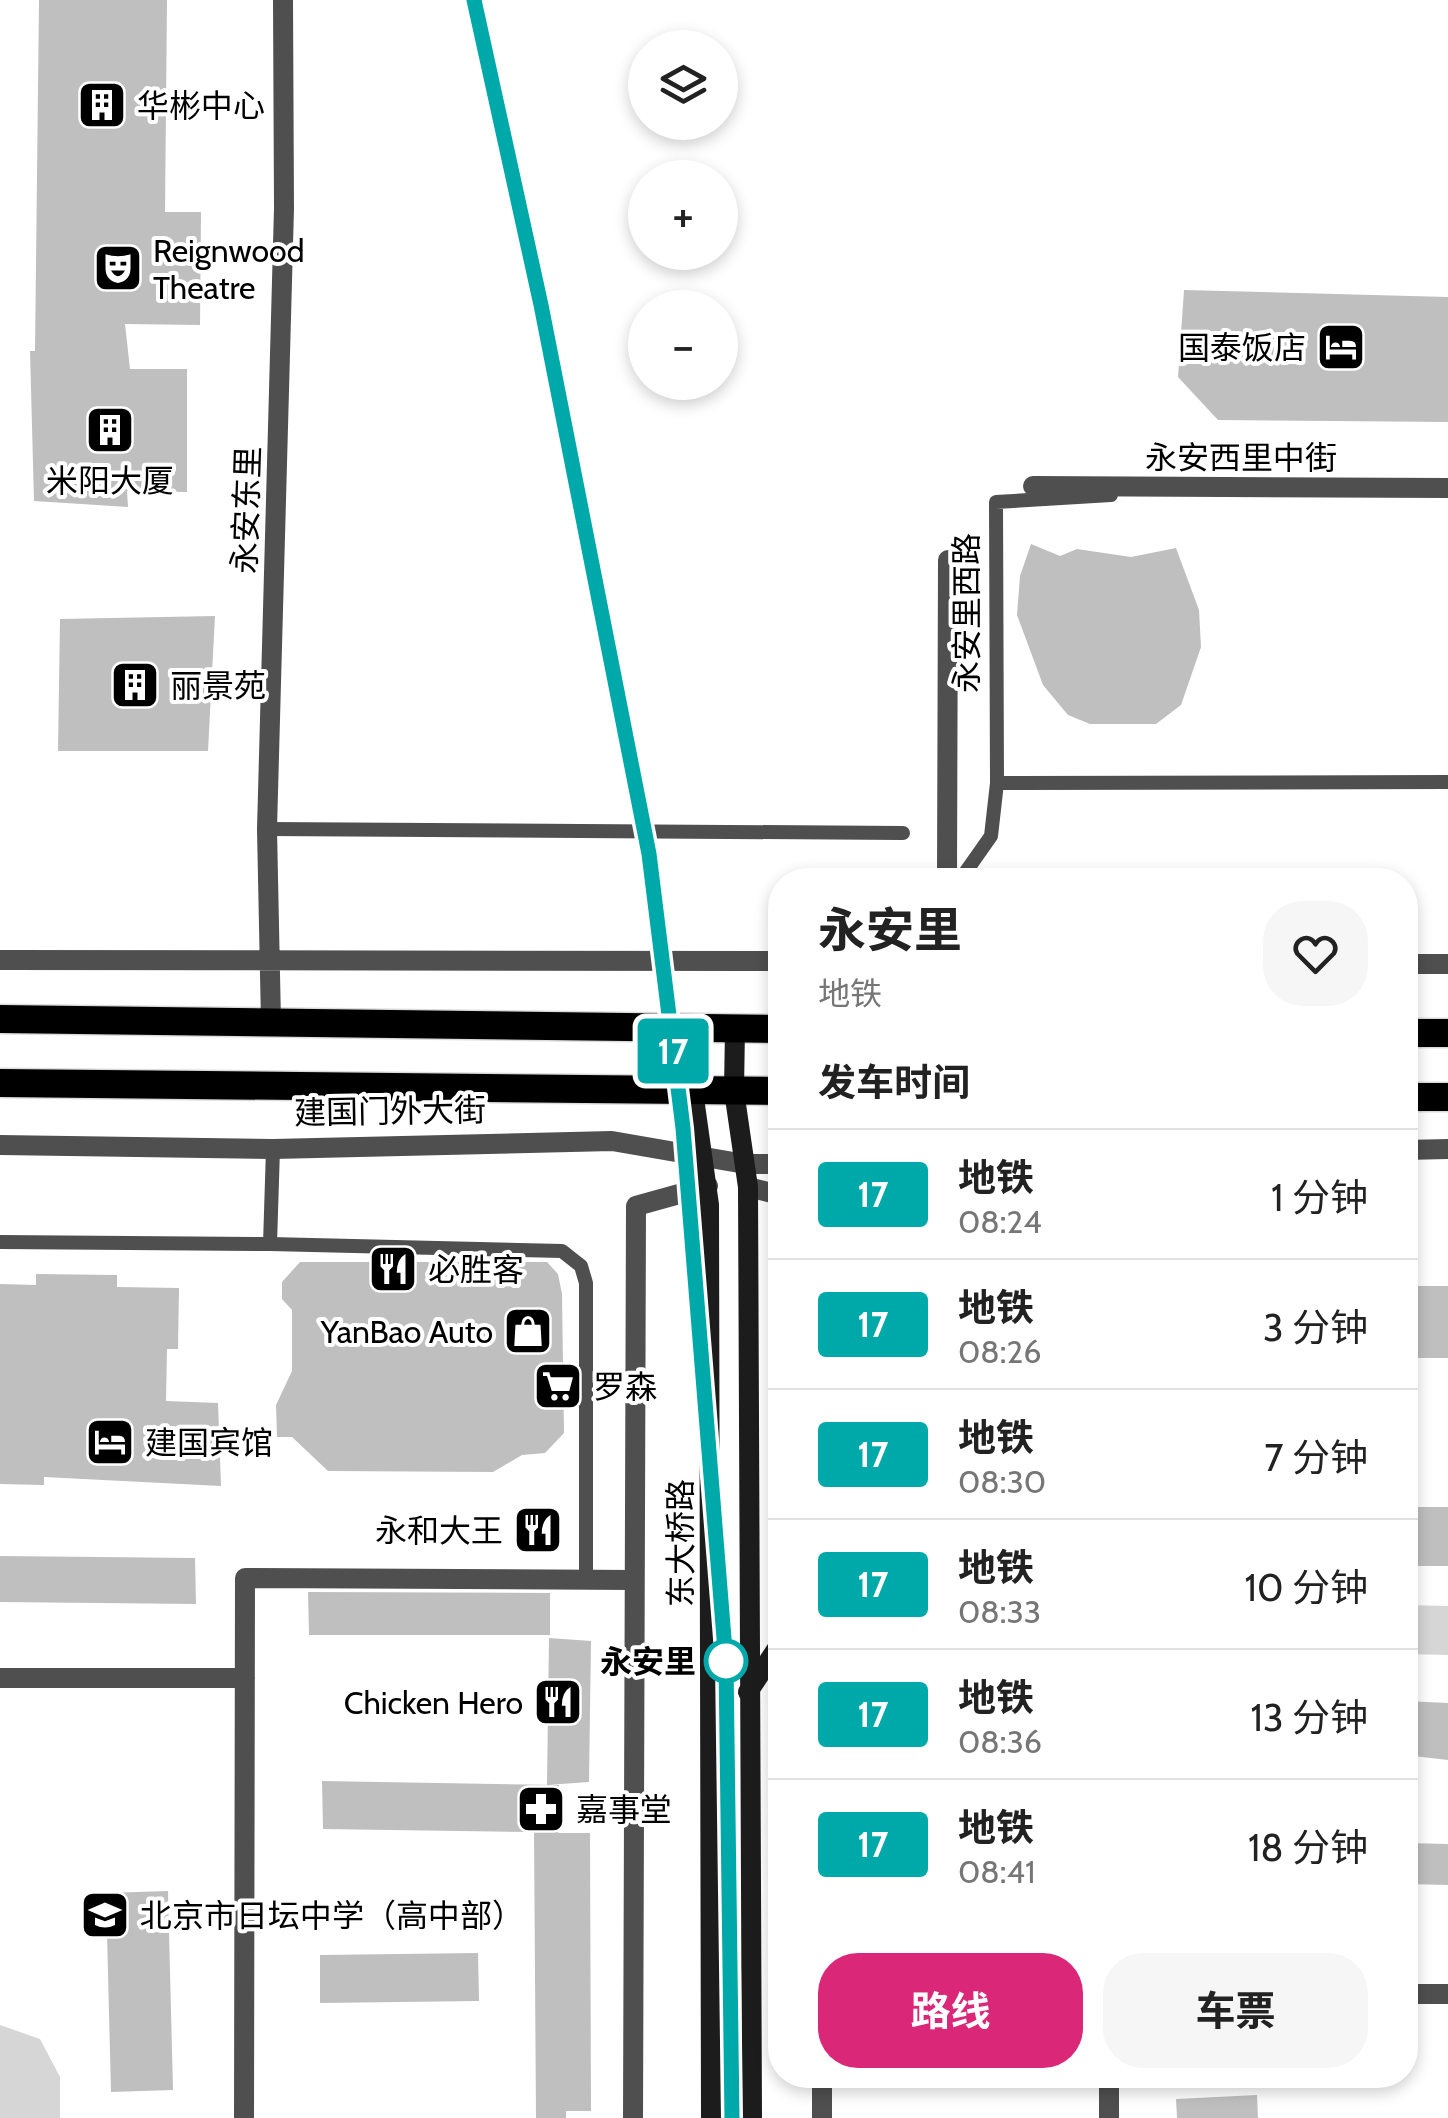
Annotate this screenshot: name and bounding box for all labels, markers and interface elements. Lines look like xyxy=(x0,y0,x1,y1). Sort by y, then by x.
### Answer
map controls xyxy=(628,30,738,400)
button: layers xyxy=(628,30,738,140)
building icon: 华彬中心 xyxy=(76,79,128,131)
place label: 华彬中心 xyxy=(137,86,265,125)
button: + xyxy=(628,160,738,270)
place label: Reignwood Theatre xyxy=(153,231,304,307)
theatre icon: Reignwood Theatre xyxy=(92,242,144,294)
button: − xyxy=(628,290,738,400)
hotel icon: 国泰饭店 xyxy=(1315,321,1367,373)
place label: 国泰饭店 xyxy=(1178,328,1306,367)
building icon: 米阳大厦 xyxy=(84,404,136,456)
street label: 永安西里中街 xyxy=(1145,438,1337,477)
street label: 永安东里 xyxy=(224,445,268,575)
place label: 米阳大厦 xyxy=(46,461,174,500)
street label: 永安里西路 xyxy=(947,533,986,693)
building icon: 丽景苑 xyxy=(109,659,161,711)
place label: 丽景苑 xyxy=(170,666,266,705)
text: 永安里 xyxy=(818,901,962,959)
button: heart xyxy=(1263,901,1368,1006)
text: 地铁 xyxy=(818,974,882,1013)
line badge: 17 xyxy=(628,1018,718,1084)
text: 17 xyxy=(658,1030,688,1073)
text: 发车时间 xyxy=(818,1059,970,1106)
street label: 建国门外大街 xyxy=(294,1090,486,1132)
text: 地铁 xyxy=(958,1154,1034,1201)
text: 17 xyxy=(858,1173,888,1216)
text: 1 分钟 xyxy=(1271,1174,1368,1221)
text: 08:24 xyxy=(958,1202,1042,1241)
restaurant icon: 必胜客 xyxy=(367,1243,419,1295)
place label: 必胜客 xyxy=(428,1250,524,1289)
text: 地铁 xyxy=(958,1284,1034,1331)
text: 17 xyxy=(858,1303,888,1346)
text: 3 分钟 xyxy=(1263,1304,1368,1351)
shop icon: YanBao Auto xyxy=(502,1305,554,1357)
place label: YanBao Auto xyxy=(320,1312,493,1351)
text: 08:26 xyxy=(958,1332,1041,1371)
supermarket icon: 罗森 xyxy=(532,1360,584,1412)
place label: 罗森 xyxy=(593,1367,657,1406)
text: 地铁 xyxy=(958,1414,1034,1461)
hotel icon: 建国宾馆 xyxy=(84,1416,136,1468)
place label: 建国宾馆 xyxy=(145,1423,273,1462)
text: 17 xyxy=(858,1433,888,1476)
text: 7 分钟 xyxy=(1264,1434,1368,1481)
text: 08:30 xyxy=(958,1462,1046,1501)
street label: 东大桥路 xyxy=(661,1479,700,1607)
restaurant icon: 永和大王 xyxy=(512,1504,564,1556)
place label: 永和大王 xyxy=(375,1511,503,1550)
text: 地铁 xyxy=(958,1544,1034,1591)
text: 17 xyxy=(858,1563,888,1606)
text: 10 分钟 xyxy=(1245,1564,1368,1611)
text: 08:33 xyxy=(958,1592,1041,1631)
marker: 永安里 xyxy=(705,1640,747,1682)
place label: 永安里 xyxy=(600,1642,696,1681)
text: 地铁 xyxy=(958,1674,1034,1721)
restaurant icon: Chicken Hero xyxy=(532,1676,584,1728)
place label: Chicken Hero xyxy=(344,1683,523,1722)
text: 17 xyxy=(858,1693,888,1736)
text: 13 分钟 xyxy=(1251,1694,1368,1741)
text: 08:36 xyxy=(958,1722,1042,1761)
pharmacy icon: 嘉事堂 xyxy=(515,1783,567,1835)
place label: 嘉事堂 xyxy=(576,1790,672,1829)
text: 地铁 xyxy=(958,1804,1034,1851)
text: 17 xyxy=(858,1823,888,1866)
text: 18 分钟 xyxy=(1248,1824,1368,1871)
text: 08:41 xyxy=(958,1852,1035,1891)
school or university icon: 北京市日坛中学（高中部） xyxy=(79,1889,131,1941)
place label: 北京市日坛中学（高中部） xyxy=(140,1896,524,1935)
button: 路线 xyxy=(818,1953,1083,2068)
button: 车票 xyxy=(1103,1953,1368,2068)

